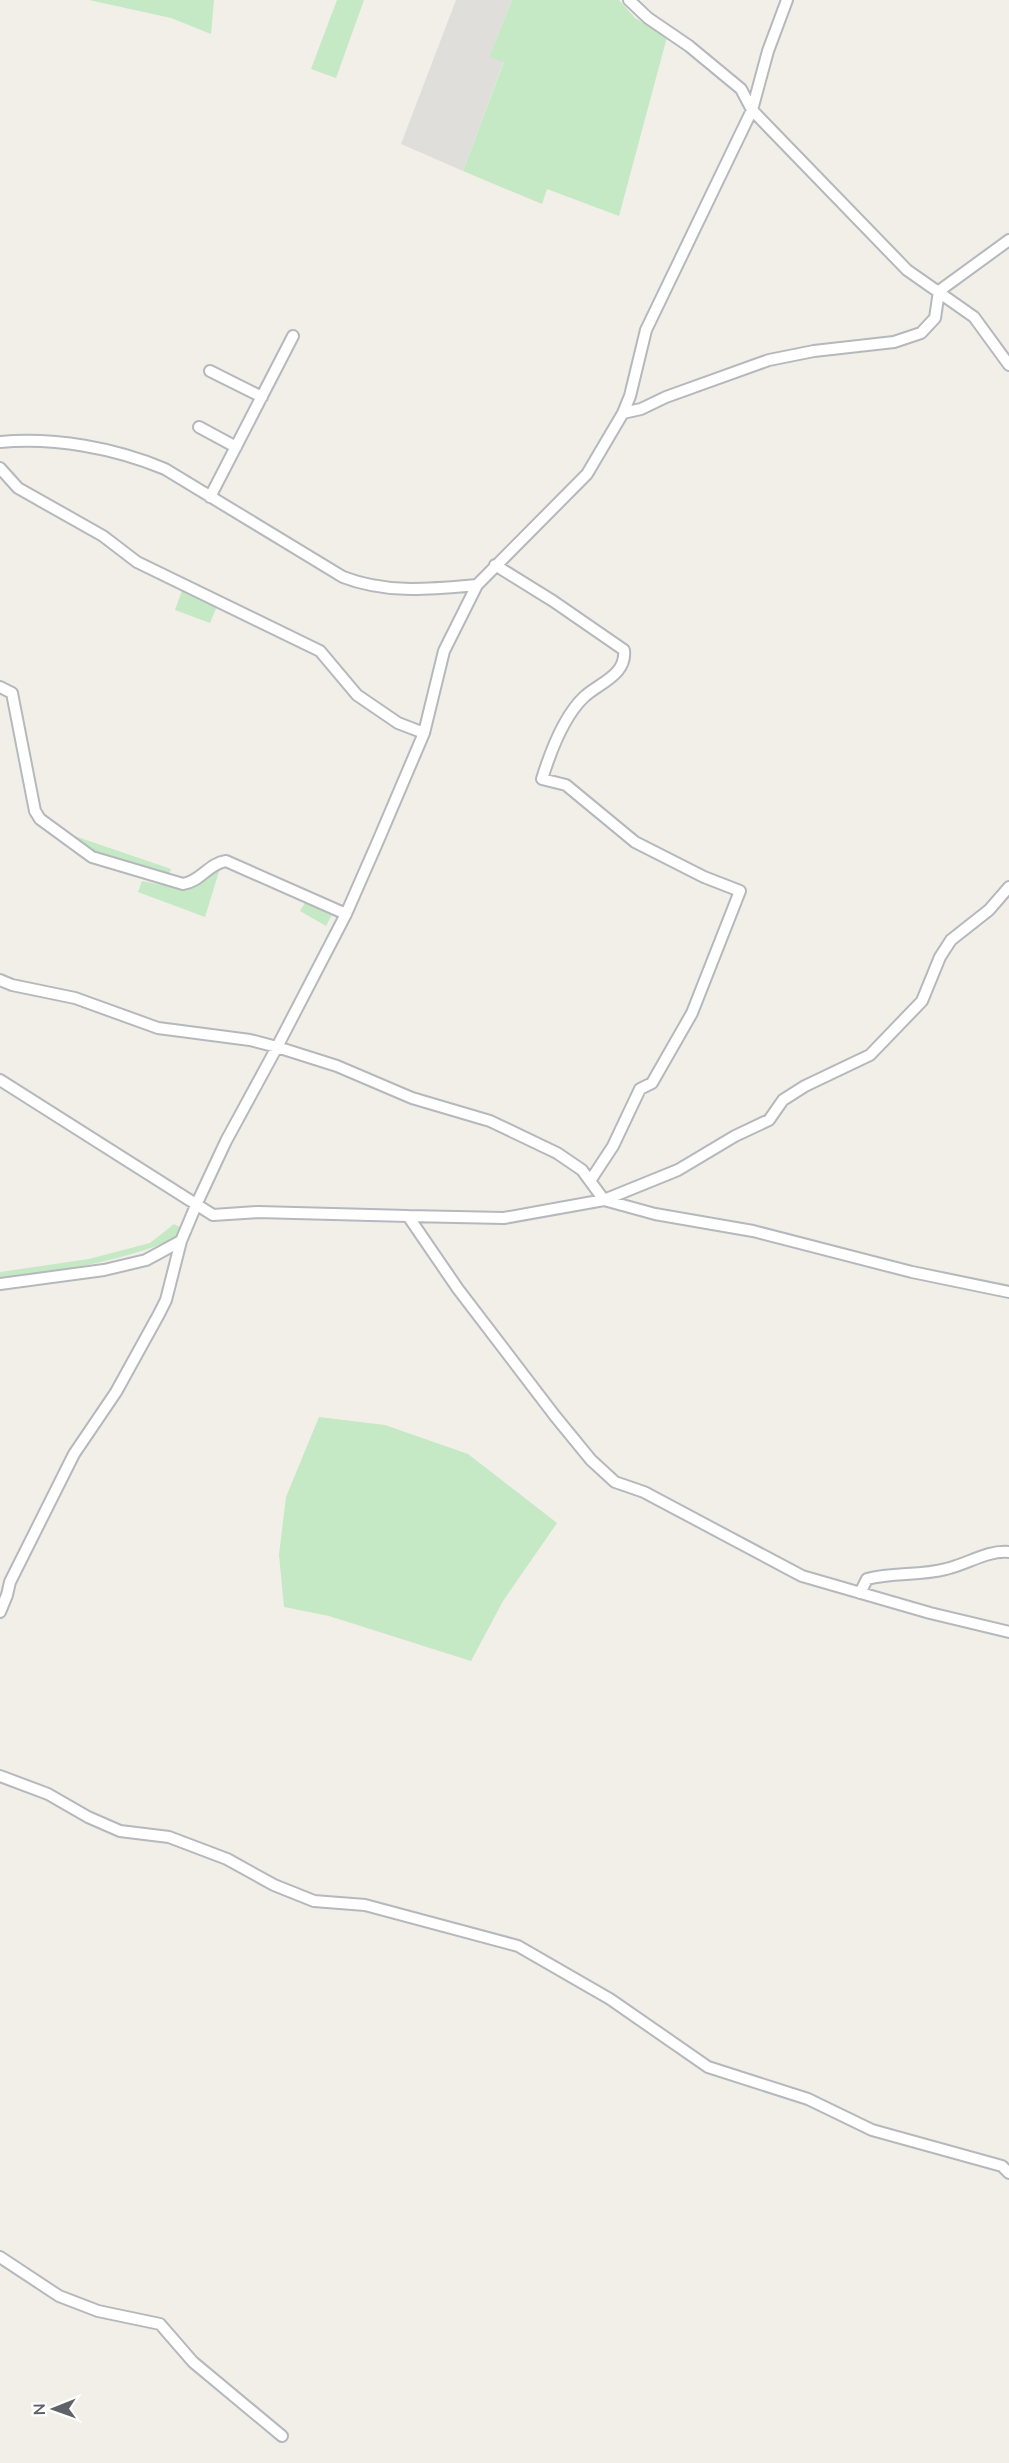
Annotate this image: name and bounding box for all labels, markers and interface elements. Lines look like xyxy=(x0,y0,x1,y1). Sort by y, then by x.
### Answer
north arrow xyxy=(24,2379,84,2439)
text: N xyxy=(29,2403,51,2415)

